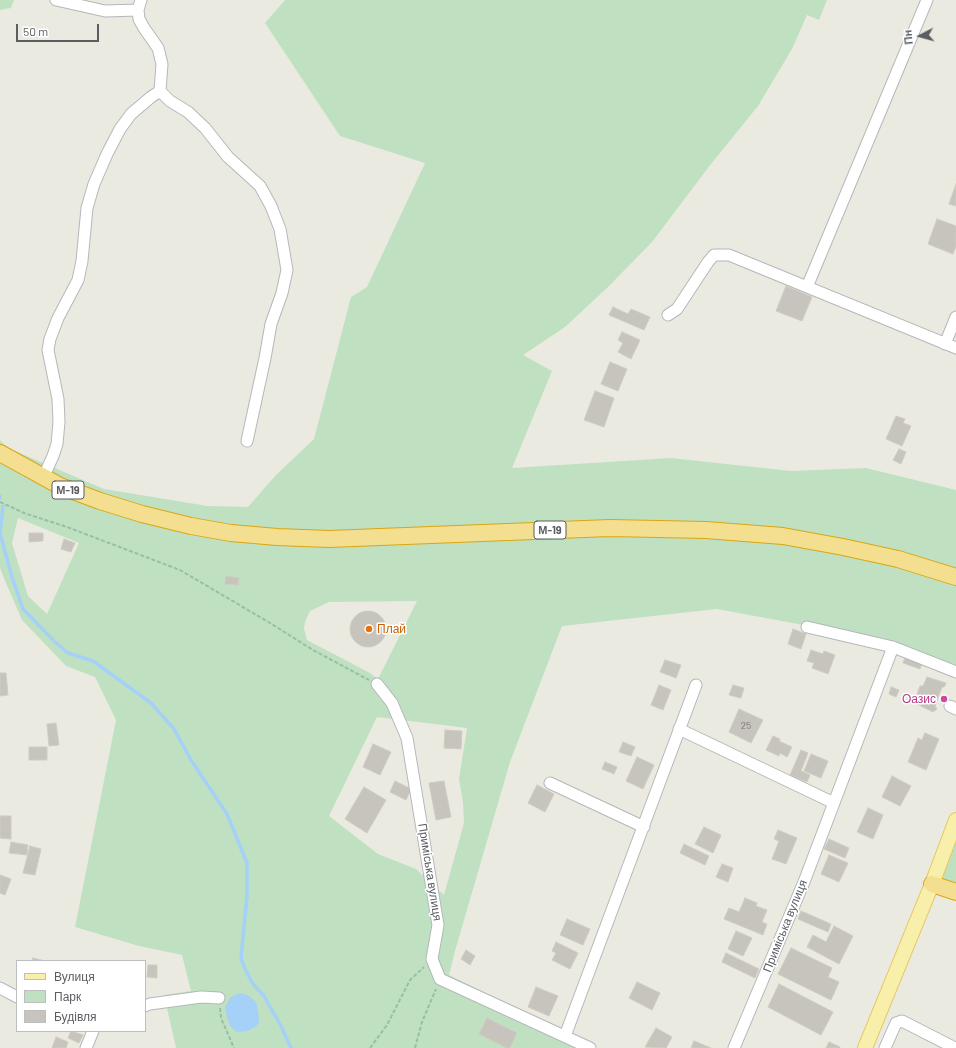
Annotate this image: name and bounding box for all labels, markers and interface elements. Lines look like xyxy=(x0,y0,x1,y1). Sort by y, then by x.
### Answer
scale bar xyxy=(18,16,101,42)
north arrow xyxy=(900,16,940,56)
text: 50 m xyxy=(23,24,48,38)
text: Пн xyxy=(900,29,915,45)
road number: М-19 xyxy=(52,481,84,499)
road number: М-19 xyxy=(534,521,566,539)
place label: Плай xyxy=(377,622,406,636)
marker: Плай xyxy=(364,624,374,634)
place label: Оазис xyxy=(902,692,936,706)
marker: Оазис xyxy=(939,694,949,704)
house number: 25 xyxy=(741,720,751,732)
street label: Приміська вулиця xyxy=(415,822,445,922)
street label: Приміська вулиця xyxy=(760,878,810,974)
legend xyxy=(16,960,146,1032)
text: Вулиця xyxy=(54,969,95,983)
text: Парк xyxy=(54,989,81,1003)
text: Будівля xyxy=(54,1009,96,1023)

